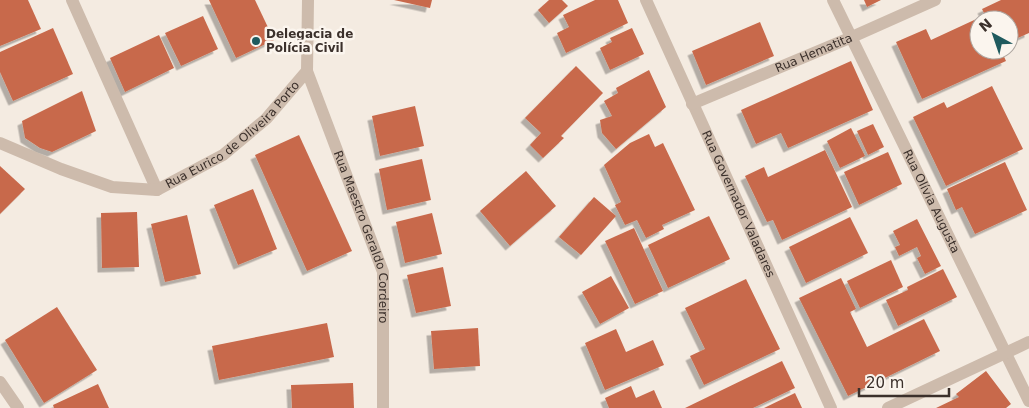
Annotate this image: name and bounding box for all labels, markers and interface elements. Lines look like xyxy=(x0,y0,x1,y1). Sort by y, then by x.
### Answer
north arrow xyxy=(969,10,1019,60)
text: N xyxy=(976,15,995,35)
place label: Delegacia de Polícia Civil xyxy=(266,27,353,55)
street label: Rua Hematita xyxy=(773,31,854,75)
marker: Delegacia de Polícia Civil xyxy=(250,35,262,47)
street label: Rua Eurico de Oliveira Porto xyxy=(163,78,302,191)
street label: Rua Governador Valadares xyxy=(699,128,778,280)
street label: Rua Olívia Augusta xyxy=(900,147,963,255)
street label: Rua Maestro Geraldo Cordeiro xyxy=(331,149,390,323)
scale bar xyxy=(859,366,949,398)
text: 20 m xyxy=(866,374,904,392)

